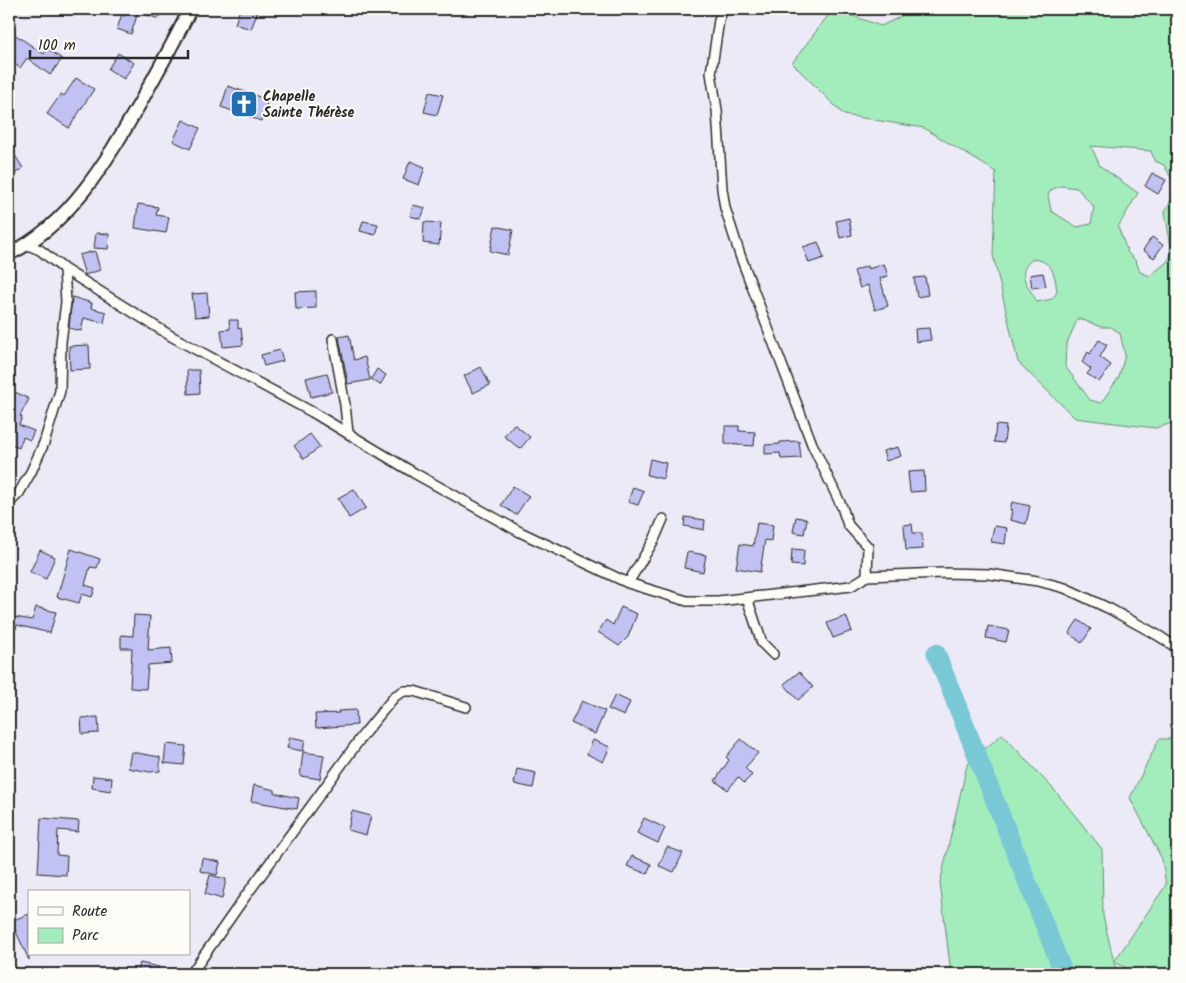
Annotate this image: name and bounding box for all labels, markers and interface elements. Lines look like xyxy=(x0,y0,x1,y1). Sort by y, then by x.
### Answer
scale bar xyxy=(30,28,188,60)
text: 100 m xyxy=(38,34,76,58)
place label: Chapelle Sainte Thérèse xyxy=(263,86,355,124)
church icon: Chapelle Sainte Thérèse xyxy=(229,89,259,119)
legend xyxy=(28,890,190,956)
text: Route xyxy=(72,900,108,924)
text: Parc xyxy=(72,924,99,948)

